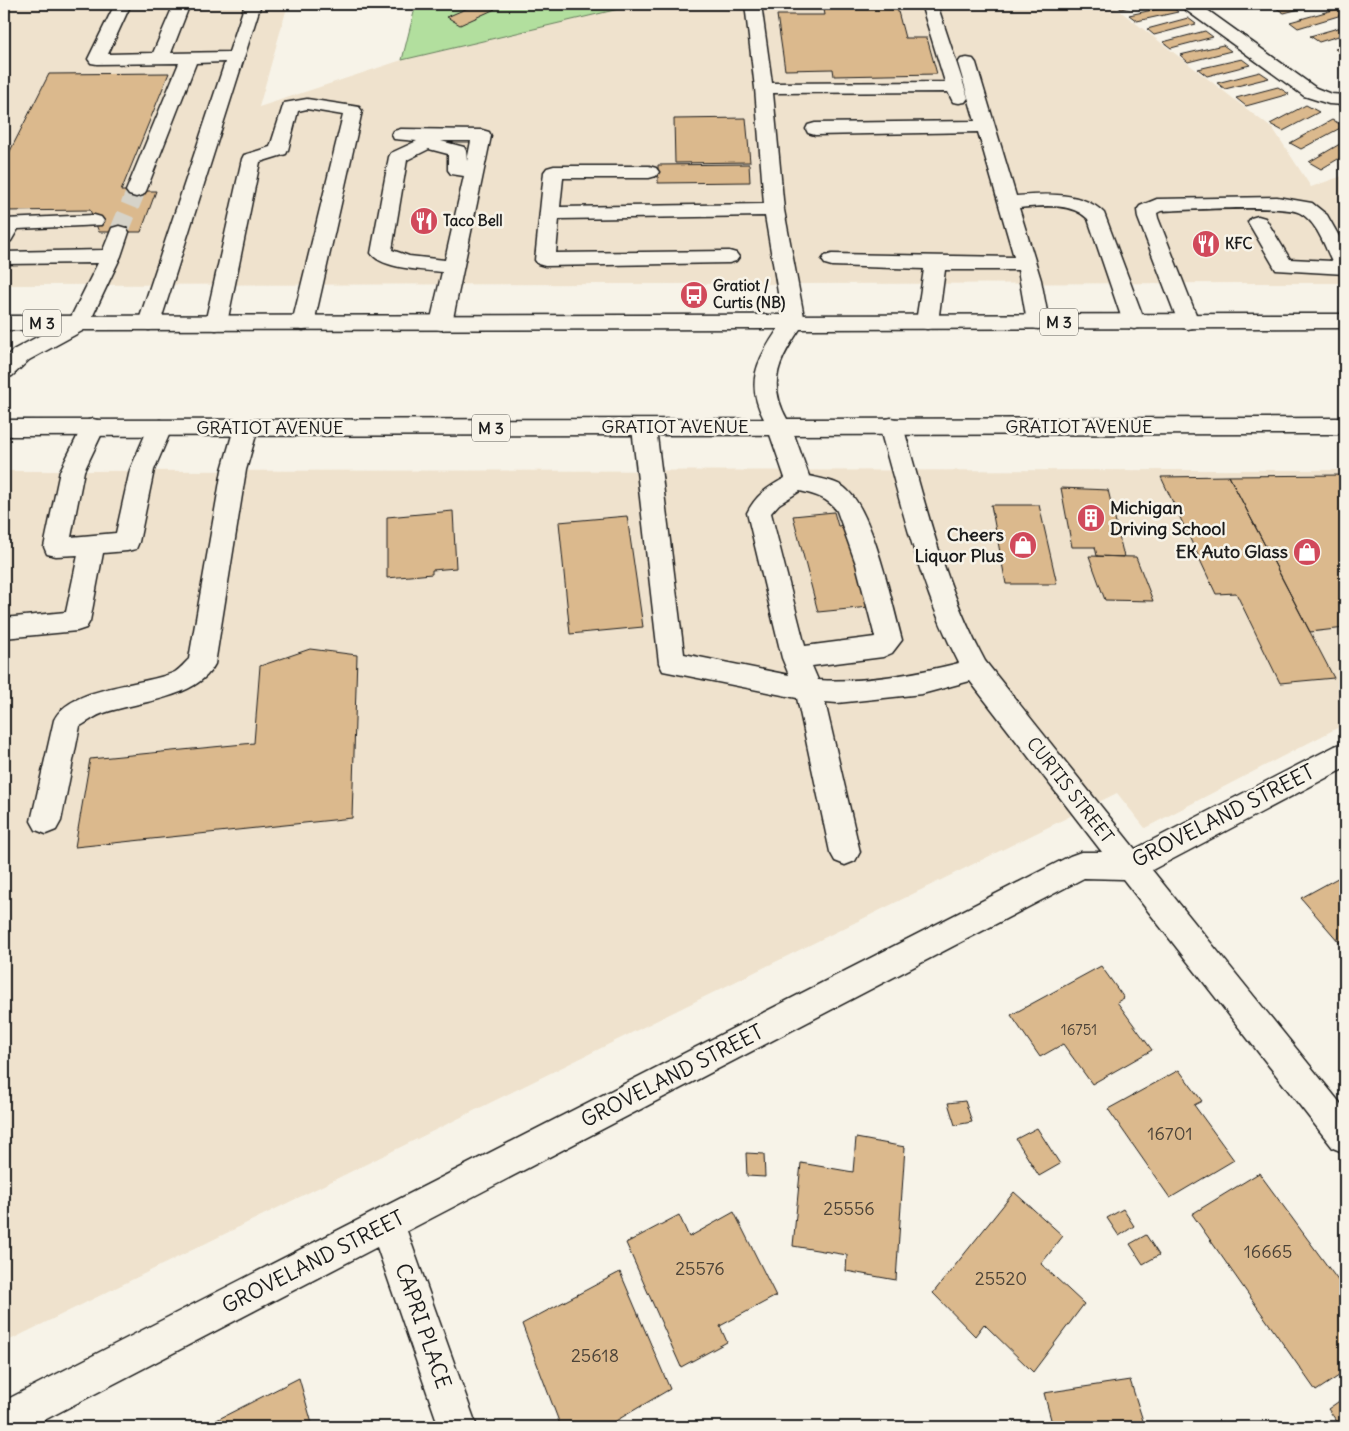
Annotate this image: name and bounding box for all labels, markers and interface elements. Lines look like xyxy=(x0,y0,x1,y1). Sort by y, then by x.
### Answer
restaurant icon: Taco Bell xyxy=(409,206,439,236)
place label: Taco Bell xyxy=(443,211,503,230)
restaurant icon: KFC xyxy=(1191,229,1221,259)
place label: KFC xyxy=(1225,234,1253,253)
place label: Gratiot / Curtis (NB) xyxy=(713,276,786,313)
bus stop icon: Gratiot / Curtis (NB) xyxy=(679,280,709,310)
road number: M 3 xyxy=(1040,308,1078,336)
road number: M 3 xyxy=(23,309,61,336)
road number: M 3 xyxy=(472,414,510,442)
street label: GRATIOT AVENUE xyxy=(601,415,749,438)
street label: GRATIOT AVENUE xyxy=(1005,415,1153,438)
street label: GRATIOT AVENUE xyxy=(196,416,344,439)
place label: Michigan Driving School xyxy=(1110,496,1225,540)
building icon: Michigan Driving School xyxy=(1076,503,1106,533)
place label: Cheers Liquor Plus xyxy=(915,523,1004,567)
shop icon: Cheers Liquor Plus xyxy=(1008,530,1038,560)
shop icon: EK Auto Glass xyxy=(1292,537,1322,567)
place label: EK Auto Glass xyxy=(1176,540,1288,563)
street label: CURTIS STREET xyxy=(1022,732,1119,847)
street label: GROVELAND STREET xyxy=(1127,758,1318,873)
street label: GROVELAND STREET xyxy=(576,1018,767,1133)
house number: 16751 xyxy=(1061,1020,1097,1039)
house number: 16701 xyxy=(1147,1122,1193,1145)
house number: 25556 xyxy=(823,1197,875,1220)
street label: GROVELAND STREET xyxy=(217,1204,408,1319)
house number: 16665 xyxy=(1244,1240,1292,1263)
house number: 25576 xyxy=(675,1257,725,1280)
street label: CAPRI PLACE xyxy=(389,1260,458,1392)
house number: 25520 xyxy=(975,1267,1027,1290)
house number: 25618 xyxy=(571,1344,619,1367)

